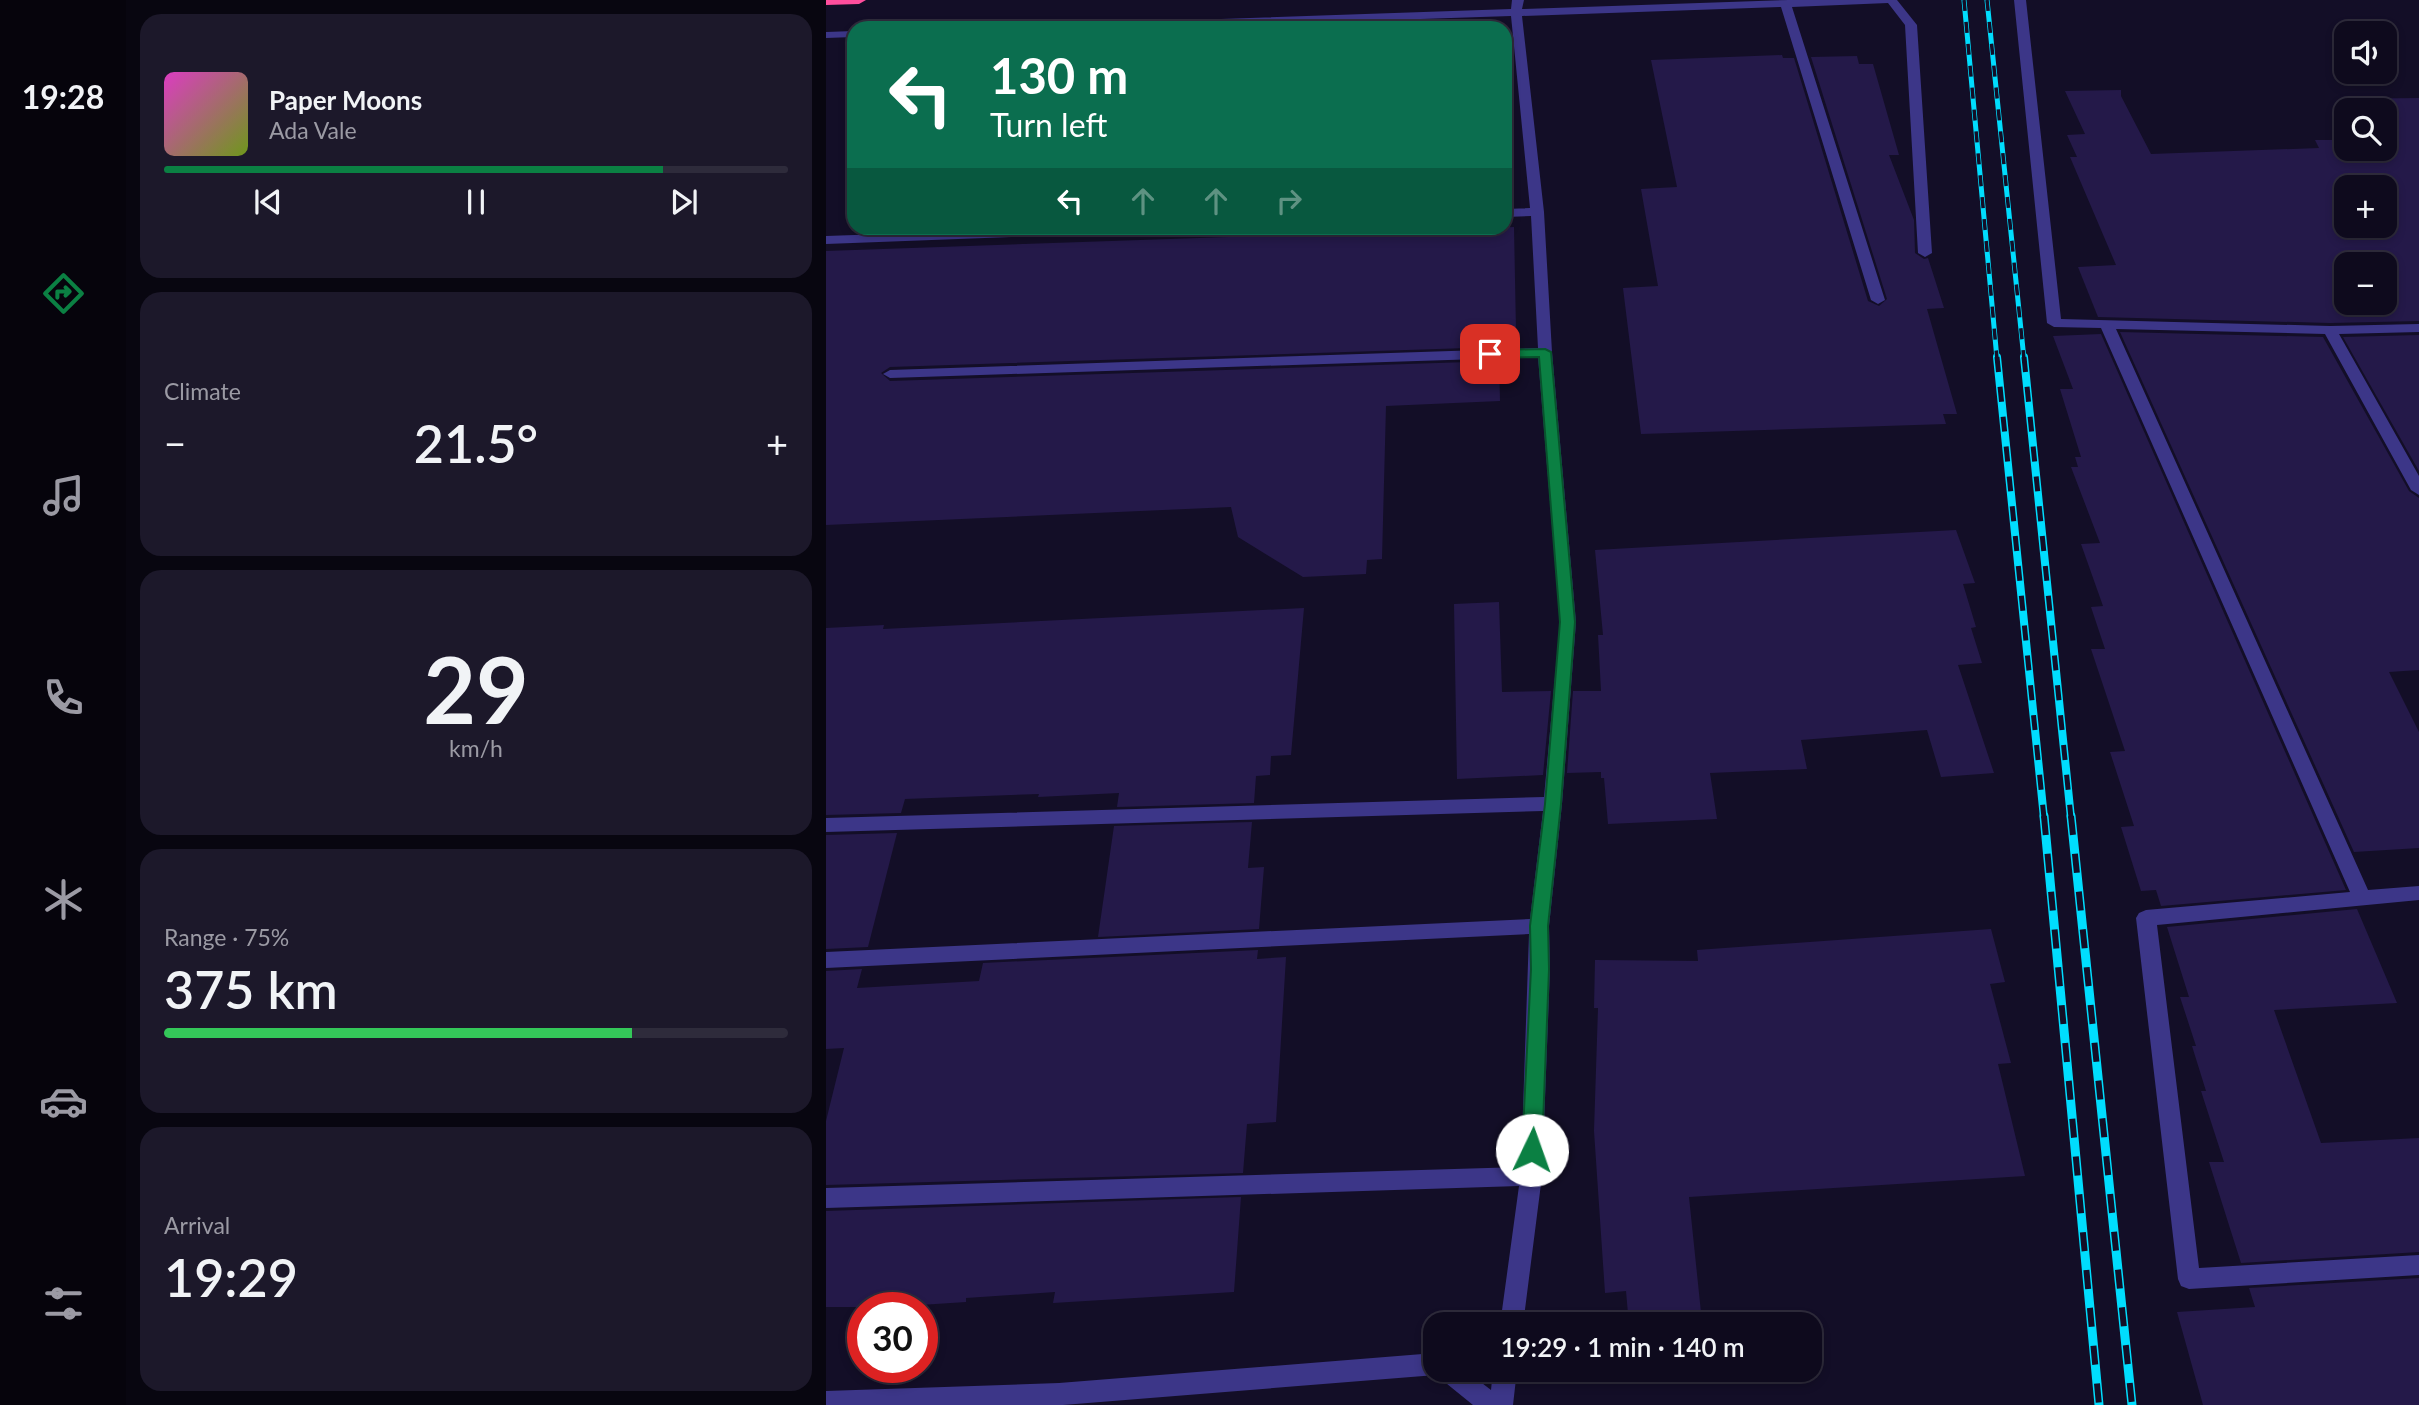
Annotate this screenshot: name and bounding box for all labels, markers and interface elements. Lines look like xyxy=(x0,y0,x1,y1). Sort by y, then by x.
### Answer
map controls xyxy=(2334,21,2397,315)
button: sound xyxy=(2334,21,2397,84)
text: 130 m xyxy=(990,46,1128,104)
icon: left xyxy=(875,49,966,140)
text: 19:28 xyxy=(22,77,104,116)
text: Paper Moons xyxy=(269,84,422,116)
button: search xyxy=(2334,98,2397,161)
text: Turn left xyxy=(990,105,1107,144)
text: Ada Vale xyxy=(269,116,357,144)
button: + xyxy=(2334,175,2397,238)
icon: left xyxy=(1051,182,1089,220)
icon: ahead xyxy=(1124,182,1162,220)
icon: ahead xyxy=(1197,182,1235,220)
icon: right xyxy=(1270,182,1308,220)
icon: previous xyxy=(249,183,287,221)
icon: pause xyxy=(457,183,495,221)
icon: next xyxy=(665,183,703,221)
button: − xyxy=(2334,252,2397,315)
icon: directions xyxy=(39,269,88,318)
pin xyxy=(1460,324,1520,384)
icon: arrive xyxy=(1471,335,1509,373)
text: Climate xyxy=(164,377,241,405)
text: 21.5° xyxy=(414,412,538,474)
text: − xyxy=(164,420,186,466)
text: + xyxy=(766,420,788,466)
icon: music xyxy=(39,471,88,520)
text: 29 xyxy=(423,634,529,743)
icon: phone xyxy=(39,673,88,722)
text: km/h xyxy=(449,734,503,762)
icon: climate xyxy=(39,875,88,924)
text: Range · 75% xyxy=(164,923,289,951)
text: 375 km xyxy=(164,958,338,1020)
icon: car xyxy=(39,1077,88,1126)
position arrow xyxy=(1495,1113,1569,1187)
text: Arrival xyxy=(164,1211,230,1239)
text: 19:29 xyxy=(164,1246,298,1308)
icon: filters xyxy=(39,1279,88,1328)
speed limit sign: 30 xyxy=(847,1292,938,1383)
text: 19:29 · 1 min · 140 m xyxy=(1500,1331,1745,1363)

